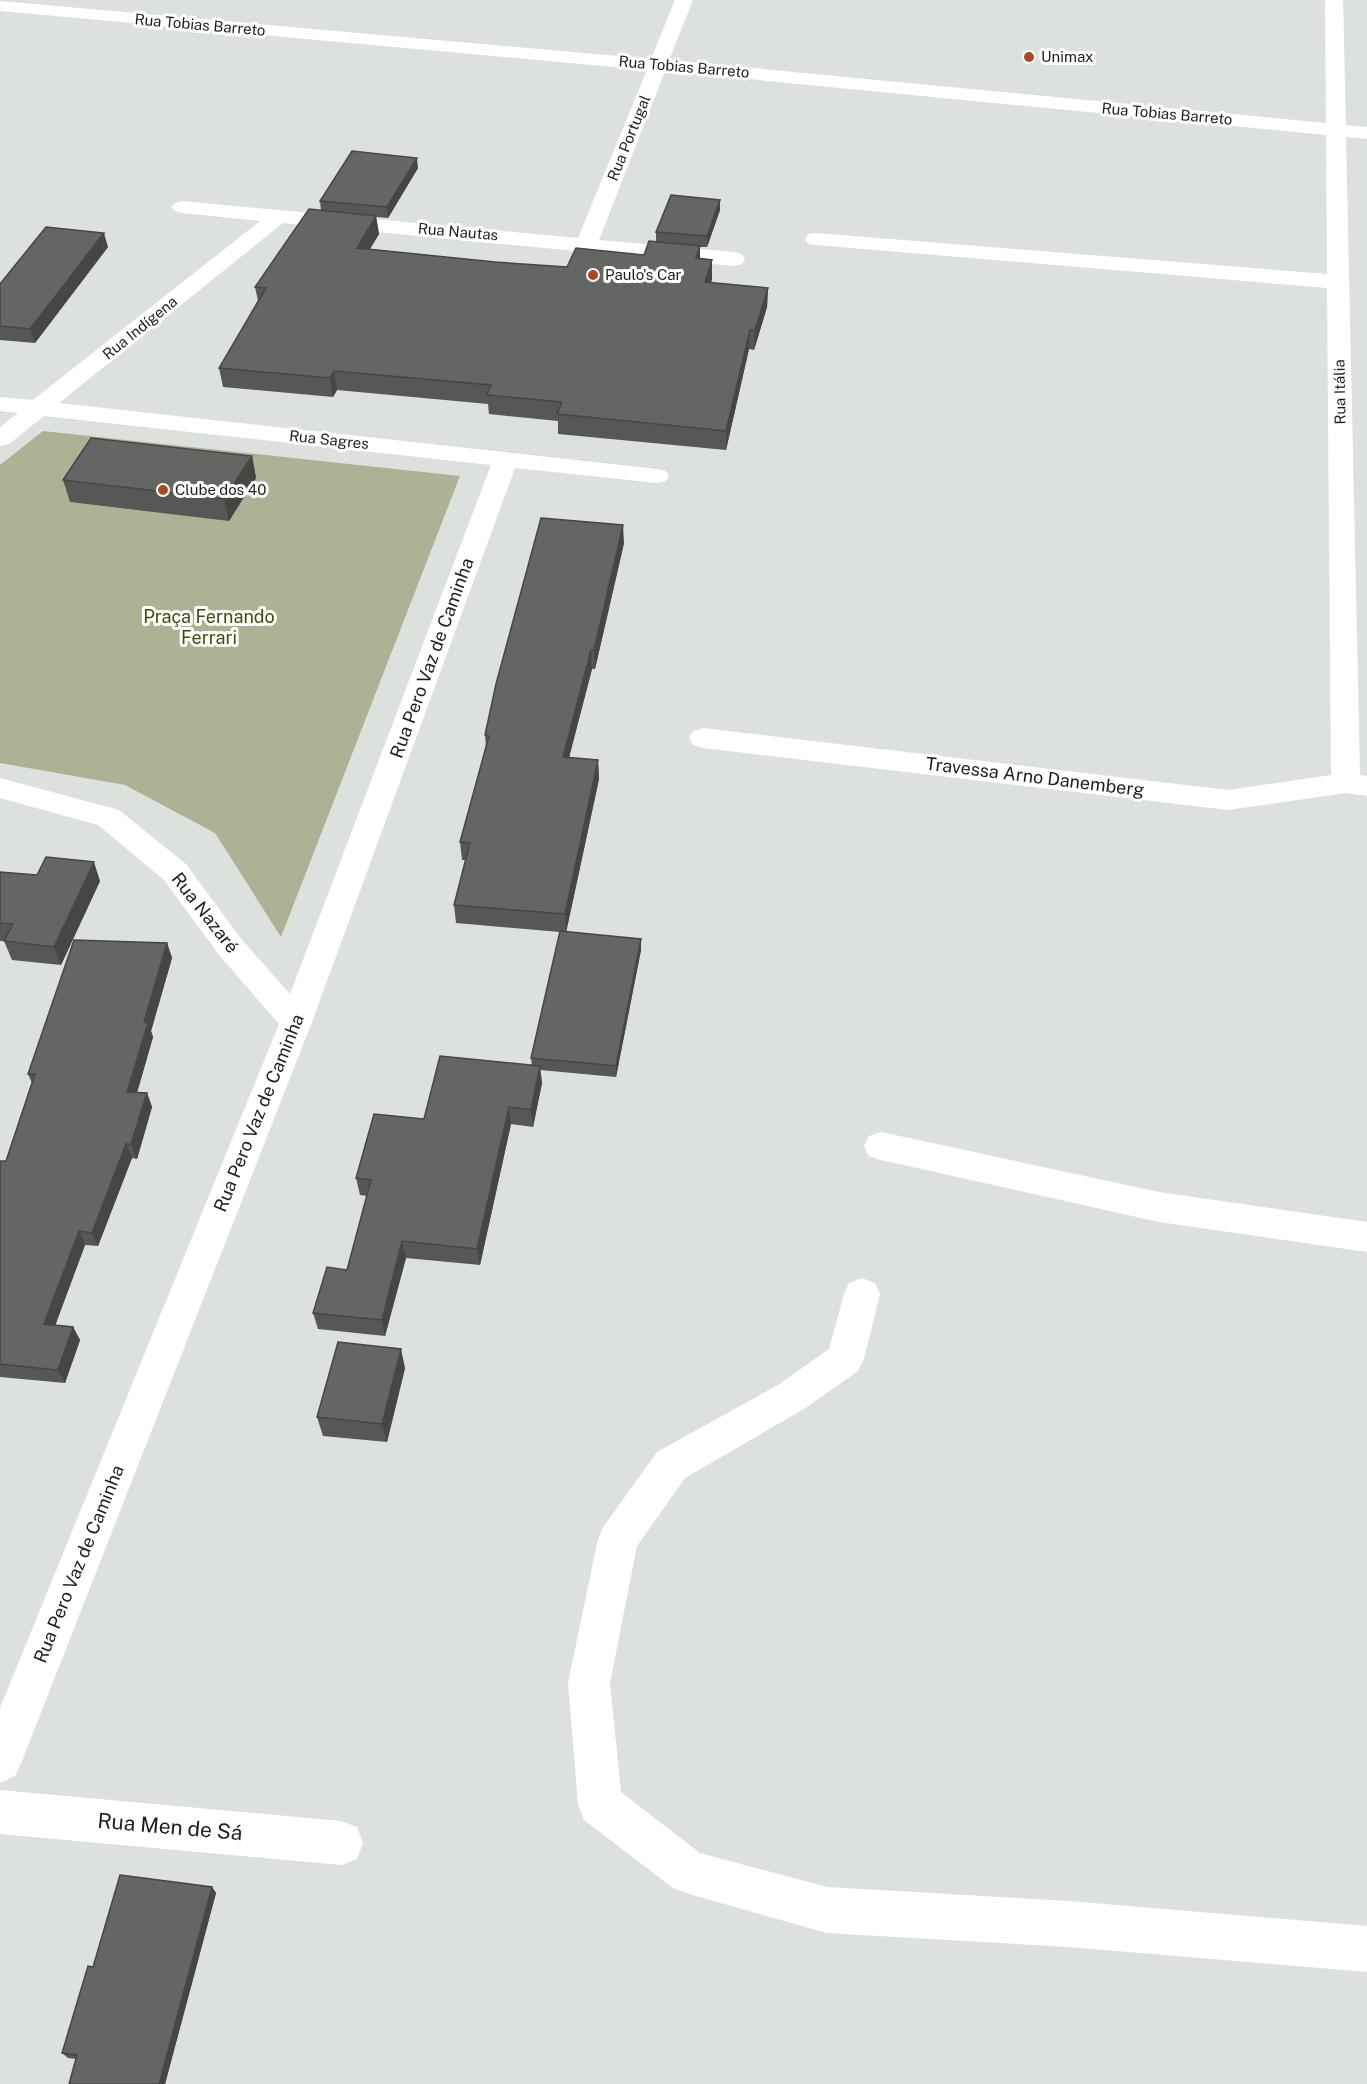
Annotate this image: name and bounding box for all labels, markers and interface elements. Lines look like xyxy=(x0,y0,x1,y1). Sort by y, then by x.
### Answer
street label: Rua Tobias Barreto xyxy=(134,10,266,39)
place label: Unimax xyxy=(1041,48,1094,65)
marker: Unimax xyxy=(1022,50,1036,64)
street label: Rua Tobias Barreto xyxy=(618,52,750,81)
street label: Rua Portugal xyxy=(604,93,653,183)
street label: Rua Tobias Barreto xyxy=(1101,99,1233,128)
street label: Rua Nautas xyxy=(417,220,499,243)
place label: Paulo's Car xyxy=(605,266,681,283)
marker: Paulo's Car xyxy=(586,268,600,282)
street label: Rua Indígena xyxy=(99,292,180,363)
street label: Rua Itália xyxy=(1330,359,1349,425)
street label: Rua Sagres xyxy=(288,427,370,452)
place label: Clube dos 40 xyxy=(175,481,266,498)
marker: Clube dos 40 xyxy=(156,483,170,497)
street label: Rua Pero Vaz de Caminha xyxy=(385,555,478,761)
park label: Praça Fernando Ferrari xyxy=(143,606,275,648)
street label: Travessa Arno Danemberg xyxy=(925,753,1146,800)
street label: Rua Nazaré xyxy=(168,868,243,957)
street label: Rua Pero Vaz de Caminha xyxy=(209,1011,308,1215)
street label: Rua Pero Vaz de Caminha xyxy=(29,1462,128,1666)
street label: Rua Men de Sá xyxy=(97,1808,243,1845)

